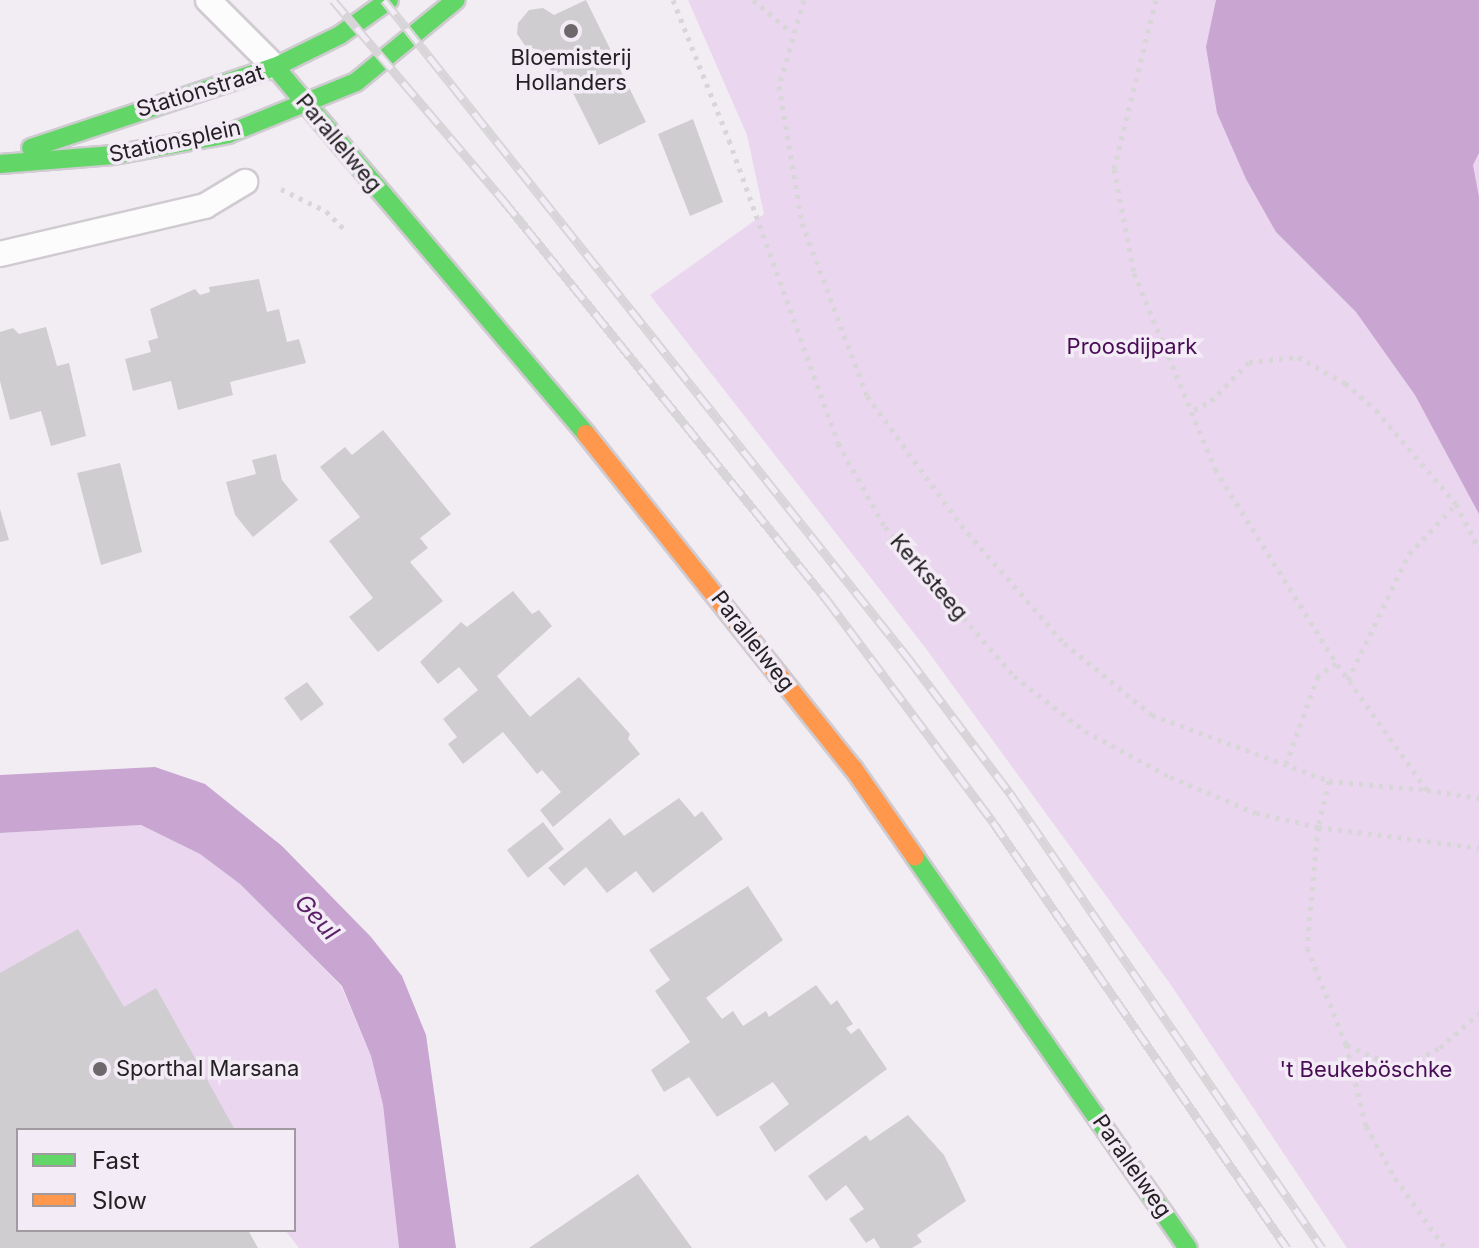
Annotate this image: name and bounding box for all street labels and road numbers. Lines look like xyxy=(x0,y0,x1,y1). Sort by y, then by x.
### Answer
street label: Stationstraat xyxy=(133,59,267,123)
street label: Parallelweg xyxy=(290,89,388,197)
street label: Stationsplein xyxy=(107,114,243,168)
street label: Kerksteeg xyxy=(885,529,973,625)
street label: Parallelweg xyxy=(706,586,800,696)
street label: Parallelweg xyxy=(1087,1109,1177,1223)

